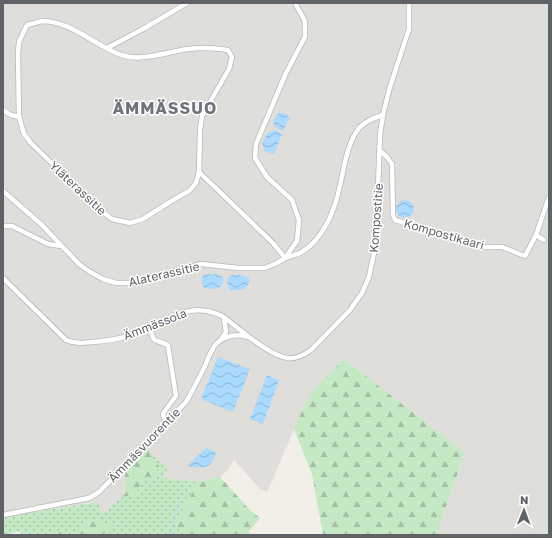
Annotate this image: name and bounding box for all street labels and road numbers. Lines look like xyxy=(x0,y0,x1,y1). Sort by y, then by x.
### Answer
street label: Yläterassitie xyxy=(46,158,110,218)
street label: Kompostitie xyxy=(366,183,386,253)
street label: Kompostikaari xyxy=(402,215,486,253)
street label: Alaterassitie xyxy=(127,259,201,289)
street label: Ämmässola xyxy=(121,305,189,343)
street label: Ämmäsvuorentie xyxy=(105,405,183,485)

